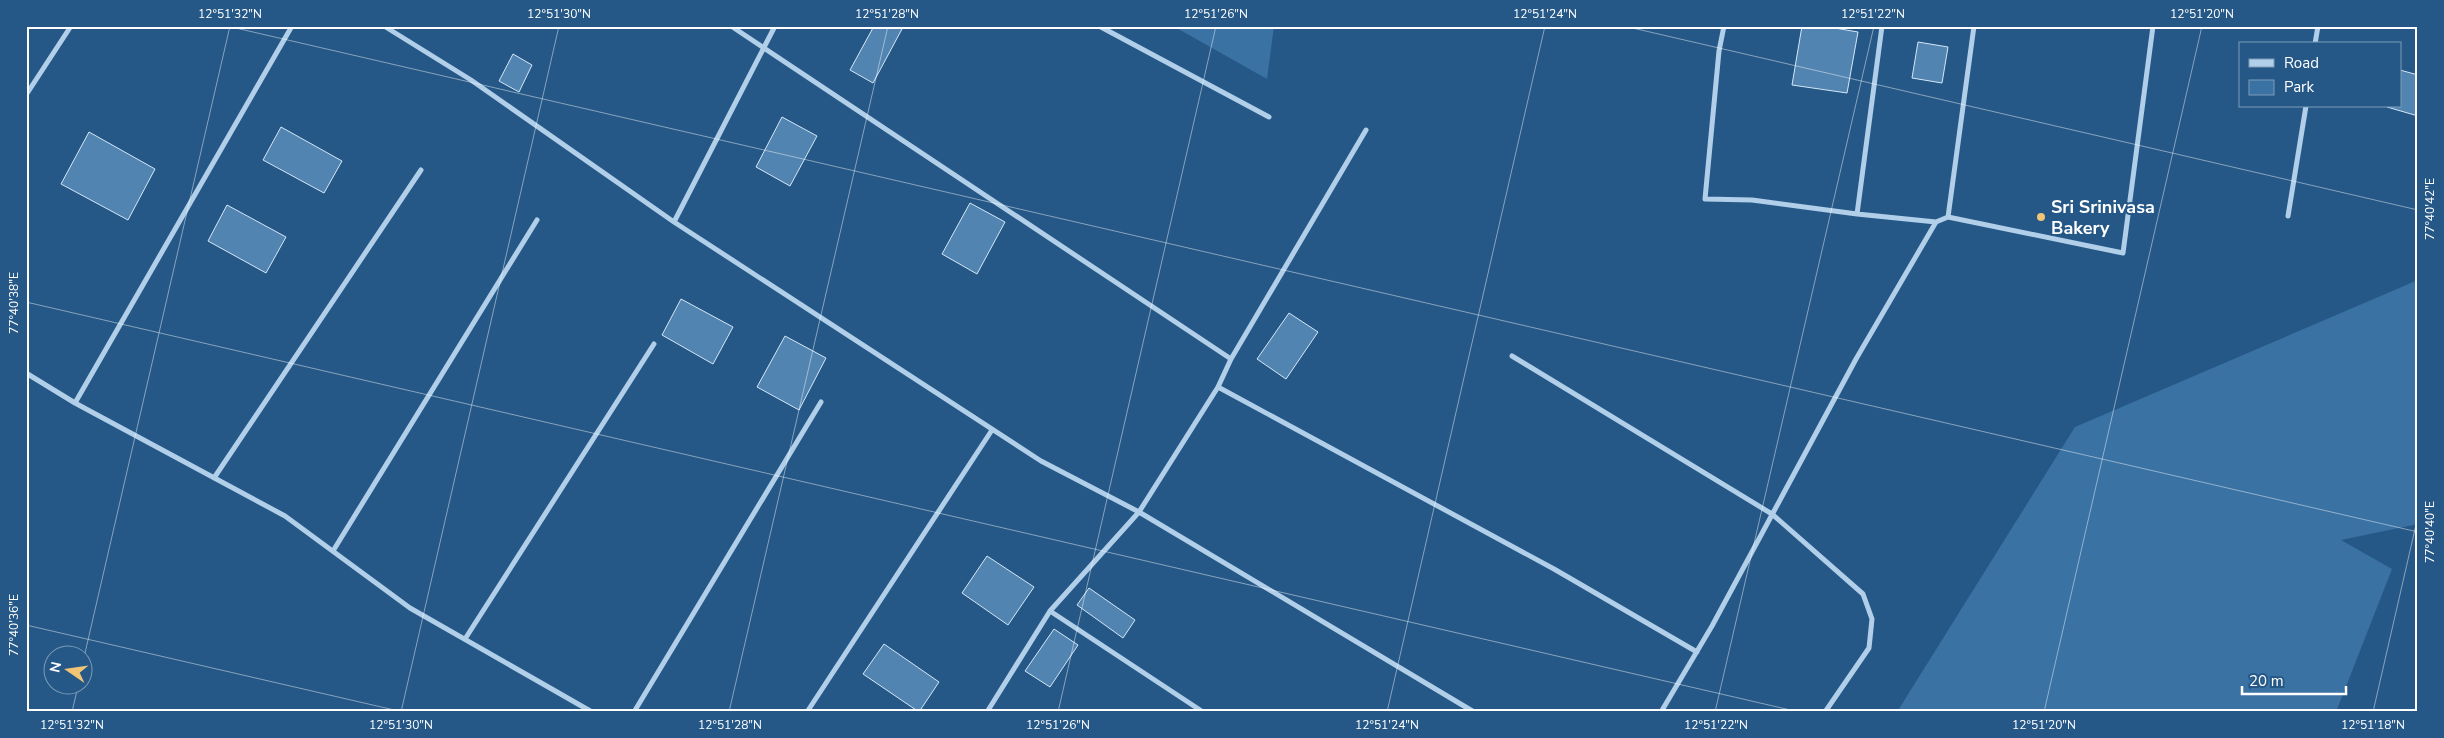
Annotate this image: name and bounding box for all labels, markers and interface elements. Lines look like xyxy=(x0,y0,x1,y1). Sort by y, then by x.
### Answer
text: 12°51'32"N xyxy=(198,6,262,22)
text: 12°51'30"N xyxy=(527,6,591,22)
text: 12°51'28"N xyxy=(855,6,919,22)
text: 12°51'26"N xyxy=(1184,6,1248,22)
text: 12°51'24"N xyxy=(1513,6,1577,22)
text: 12°51'22"N xyxy=(1841,6,1905,22)
text: 12°51'20"N xyxy=(2170,6,2234,22)
legend xyxy=(2239,42,2402,108)
text: Road xyxy=(2284,53,2319,73)
text: Park xyxy=(2284,77,2314,97)
text: 77°40'42"E xyxy=(2422,178,2438,240)
place label: Sri Srinivasa Bakery xyxy=(2051,195,2155,240)
marker: Sri Srinivasa Bakery xyxy=(2035,211,2047,223)
text: 77°40'38"E xyxy=(6,272,22,334)
text: 77°40'40"E xyxy=(2422,501,2438,563)
text: 77°40'36"E xyxy=(6,594,22,656)
north arrow xyxy=(42,646,92,696)
text: N xyxy=(45,660,66,674)
scale bar xyxy=(2242,663,2345,695)
text: 20 m xyxy=(2249,671,2284,691)
text: 12°51'32"N xyxy=(40,717,104,733)
text: 12°51'30"N xyxy=(369,717,433,733)
text: 12°51'28"N xyxy=(698,717,762,733)
text: 12°51'26"N xyxy=(1026,717,1090,733)
text: 12°51'24"N xyxy=(1355,717,1419,733)
text: 12°51'22"N xyxy=(1684,717,1748,733)
text: 12°51'20"N xyxy=(2012,717,2076,733)
text: 12°51'18"N xyxy=(2341,717,2405,733)

